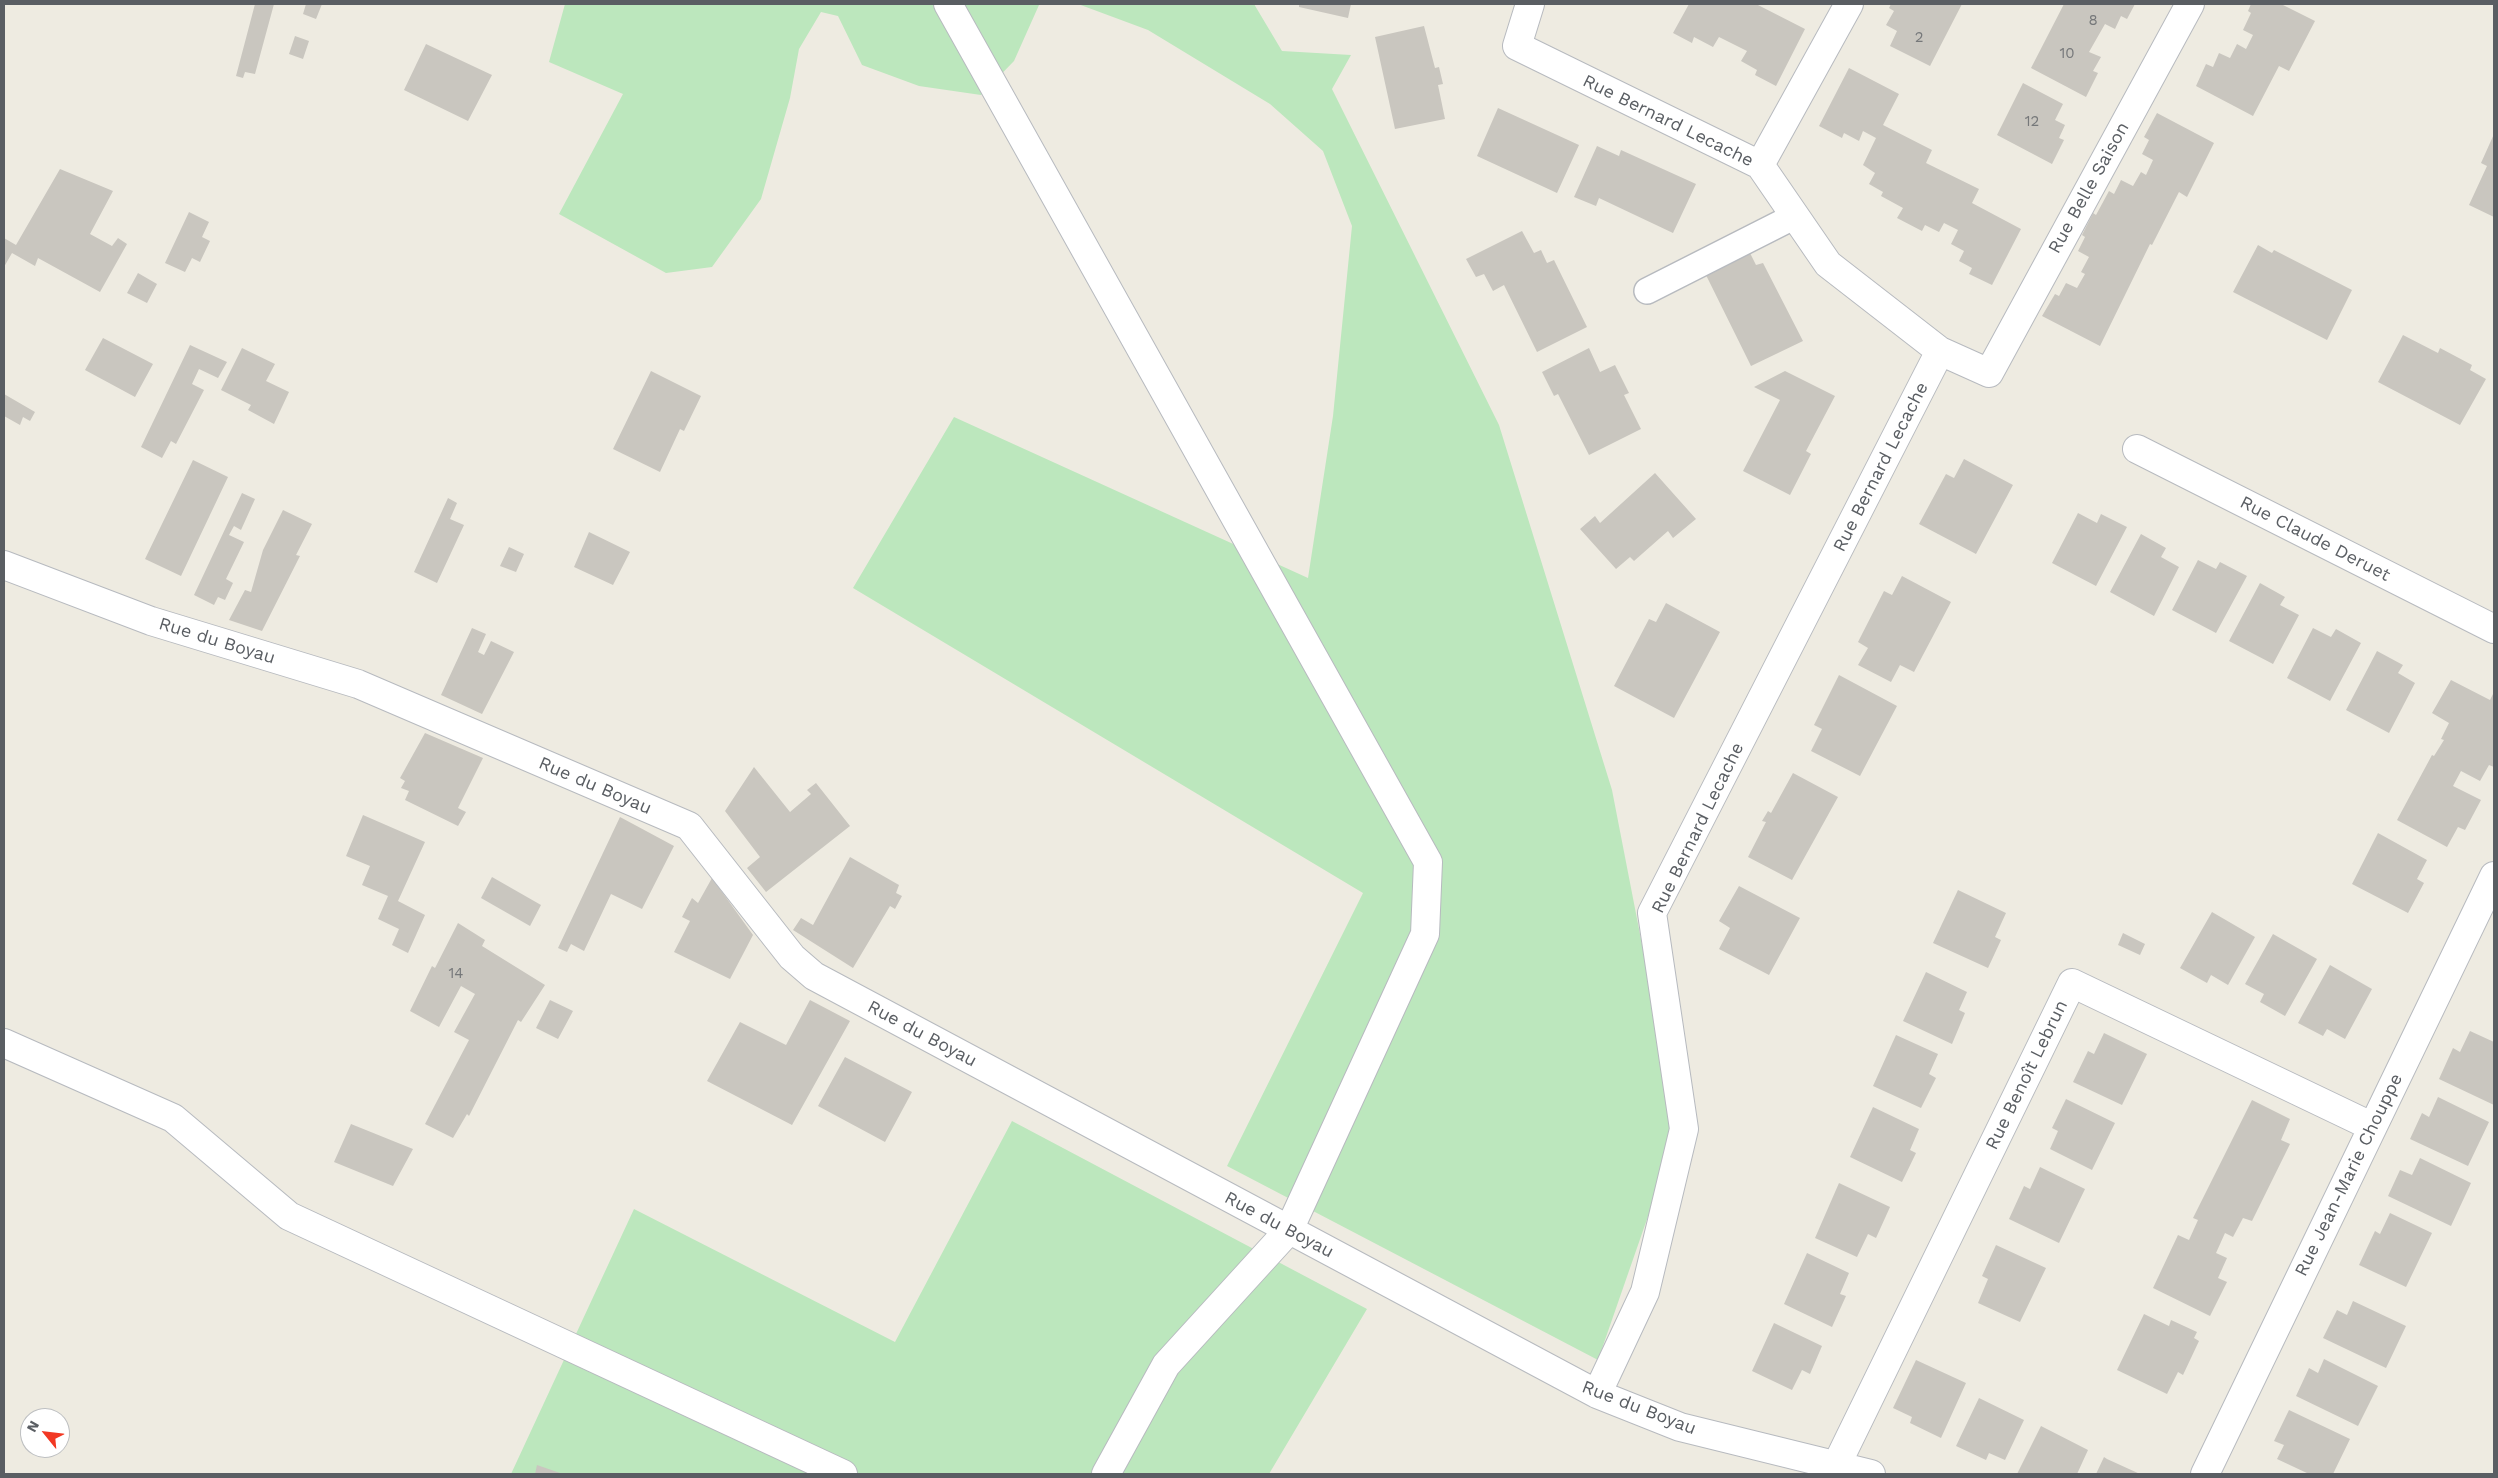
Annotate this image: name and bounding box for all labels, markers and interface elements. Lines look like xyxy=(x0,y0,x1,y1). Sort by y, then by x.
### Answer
house number: 8 xyxy=(2088,12,2098,30)
house number: 2 xyxy=(1915,29,1923,47)
house number: 10 xyxy=(2059,45,2075,63)
street label: Rue Bernard Lecache xyxy=(1579,70,1757,172)
house number: 12 xyxy=(2025,113,2039,131)
street label: Rue Belle Saison xyxy=(2044,119,2134,257)
street label: Rue Bernard Lecache xyxy=(1829,379,1933,555)
street label: Rue Claude Deruet xyxy=(2236,492,2394,586)
street label: Rue du Boyau xyxy=(156,613,278,669)
street label: Rue Bernard Lecache xyxy=(1647,739,1749,917)
street label: Rue du Boyau xyxy=(535,753,655,819)
house number: 14 xyxy=(448,965,464,983)
street label: Rue du Boyau xyxy=(864,996,980,1072)
street label: Rue Benoît Lebrun xyxy=(1981,997,2073,1153)
street label: Rue Jean-Marie Chouppe xyxy=(2290,1070,2408,1280)
street label: Rue du Boyau xyxy=(1221,1187,1337,1263)
street label: Rue du Boyau xyxy=(1579,1376,1699,1440)
north arrow xyxy=(20,1408,70,1458)
text: N xyxy=(23,1418,42,1435)

